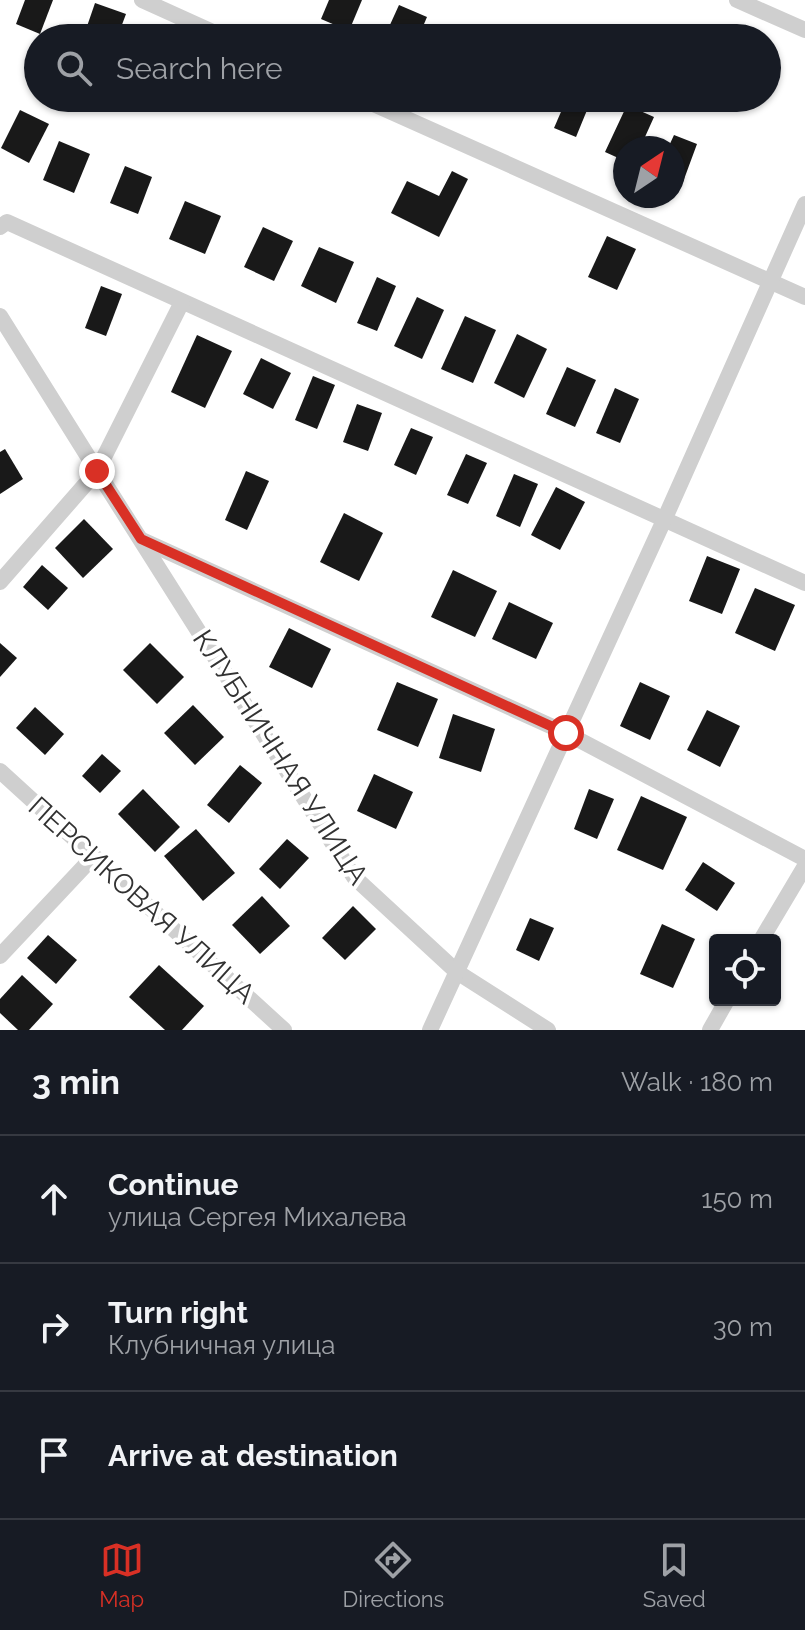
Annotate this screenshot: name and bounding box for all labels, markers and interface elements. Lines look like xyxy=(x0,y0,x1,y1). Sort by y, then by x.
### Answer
search box xyxy=(24,24,781,112)
icon: search xyxy=(52,46,96,90)
text: Search here xyxy=(116,51,283,86)
north arrow xyxy=(613,136,685,208)
route end xyxy=(79,453,115,489)
street label: КЛУБНИЧНАЯ УЛИЦА xyxy=(186,624,375,891)
route start xyxy=(548,715,584,751)
street label: ПЕРСИКОВАЯ УЛИЦА xyxy=(22,790,262,1011)
map controls xyxy=(709,934,781,1006)
button: locate xyxy=(709,934,781,1006)
text: 3 min xyxy=(32,1062,120,1102)
text: Walk · 180 m xyxy=(621,1067,773,1097)
text: Continue xyxy=(108,1167,239,1202)
icon: ahead xyxy=(32,1177,76,1221)
text: 150 m xyxy=(701,1184,773,1214)
text: улица Сергея Михалева xyxy=(108,1202,407,1232)
text: Turn right xyxy=(108,1295,248,1330)
icon: right xyxy=(32,1305,76,1349)
text: 30 m xyxy=(713,1312,773,1342)
text: Клубничная улица xyxy=(108,1330,335,1360)
icon: arrive xyxy=(32,1433,76,1477)
text: Arrive at destination xyxy=(108,1438,398,1473)
tab: Map xyxy=(99,1538,144,1612)
tab: Directions xyxy=(343,1538,444,1612)
tab: Saved xyxy=(643,1538,706,1612)

